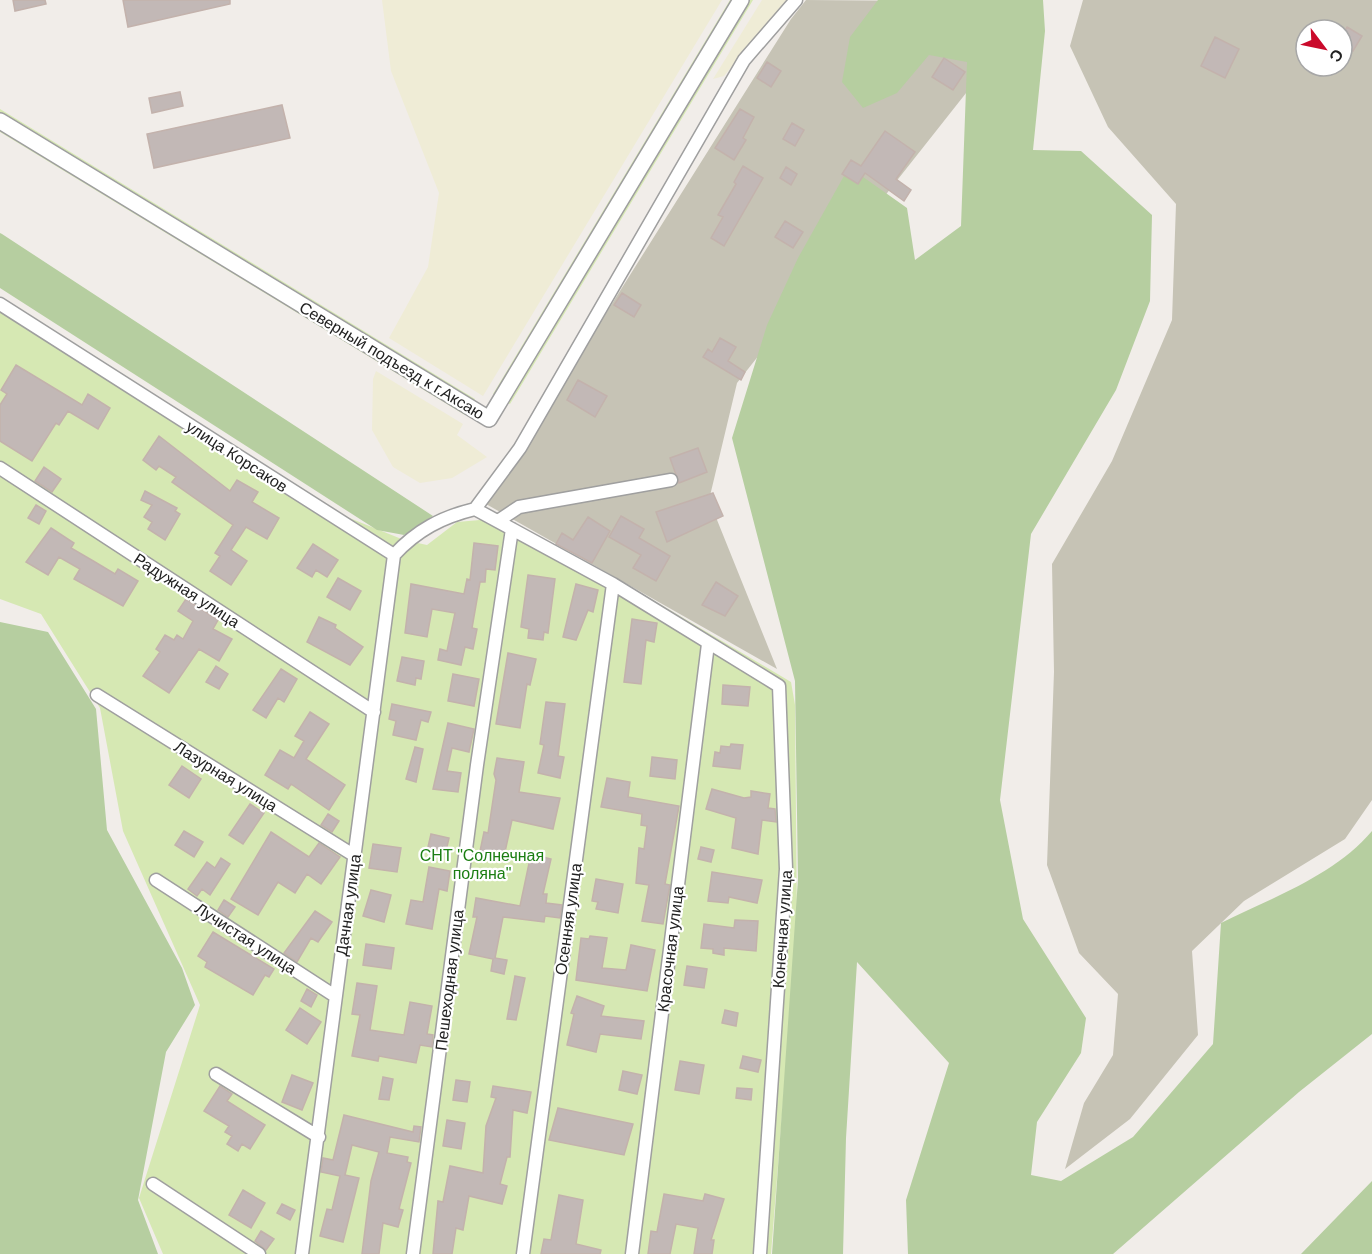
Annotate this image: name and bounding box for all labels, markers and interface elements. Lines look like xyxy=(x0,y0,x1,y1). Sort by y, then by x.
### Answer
north arrow xyxy=(1294,18,1354,78)
text: С xyxy=(1326,46,1347,65)
street label: Северный подъезд к г.Аксаю xyxy=(296,298,487,422)
street label: улица Корсаков xyxy=(183,417,290,495)
street label: Радужная улица xyxy=(131,550,243,631)
street label: Лазурная улица xyxy=(171,738,280,815)
park label: СНТ "Солнечная поляна" xyxy=(420,847,544,882)
street label: Дачная улица xyxy=(333,853,364,957)
street label: Осенняя улица xyxy=(552,862,585,976)
street label: Конечная улица xyxy=(770,869,795,989)
street label: Красочная улица xyxy=(654,885,687,1013)
street label: Лучистая улица xyxy=(192,899,300,977)
street label: Пешеходная улица xyxy=(432,908,467,1052)

